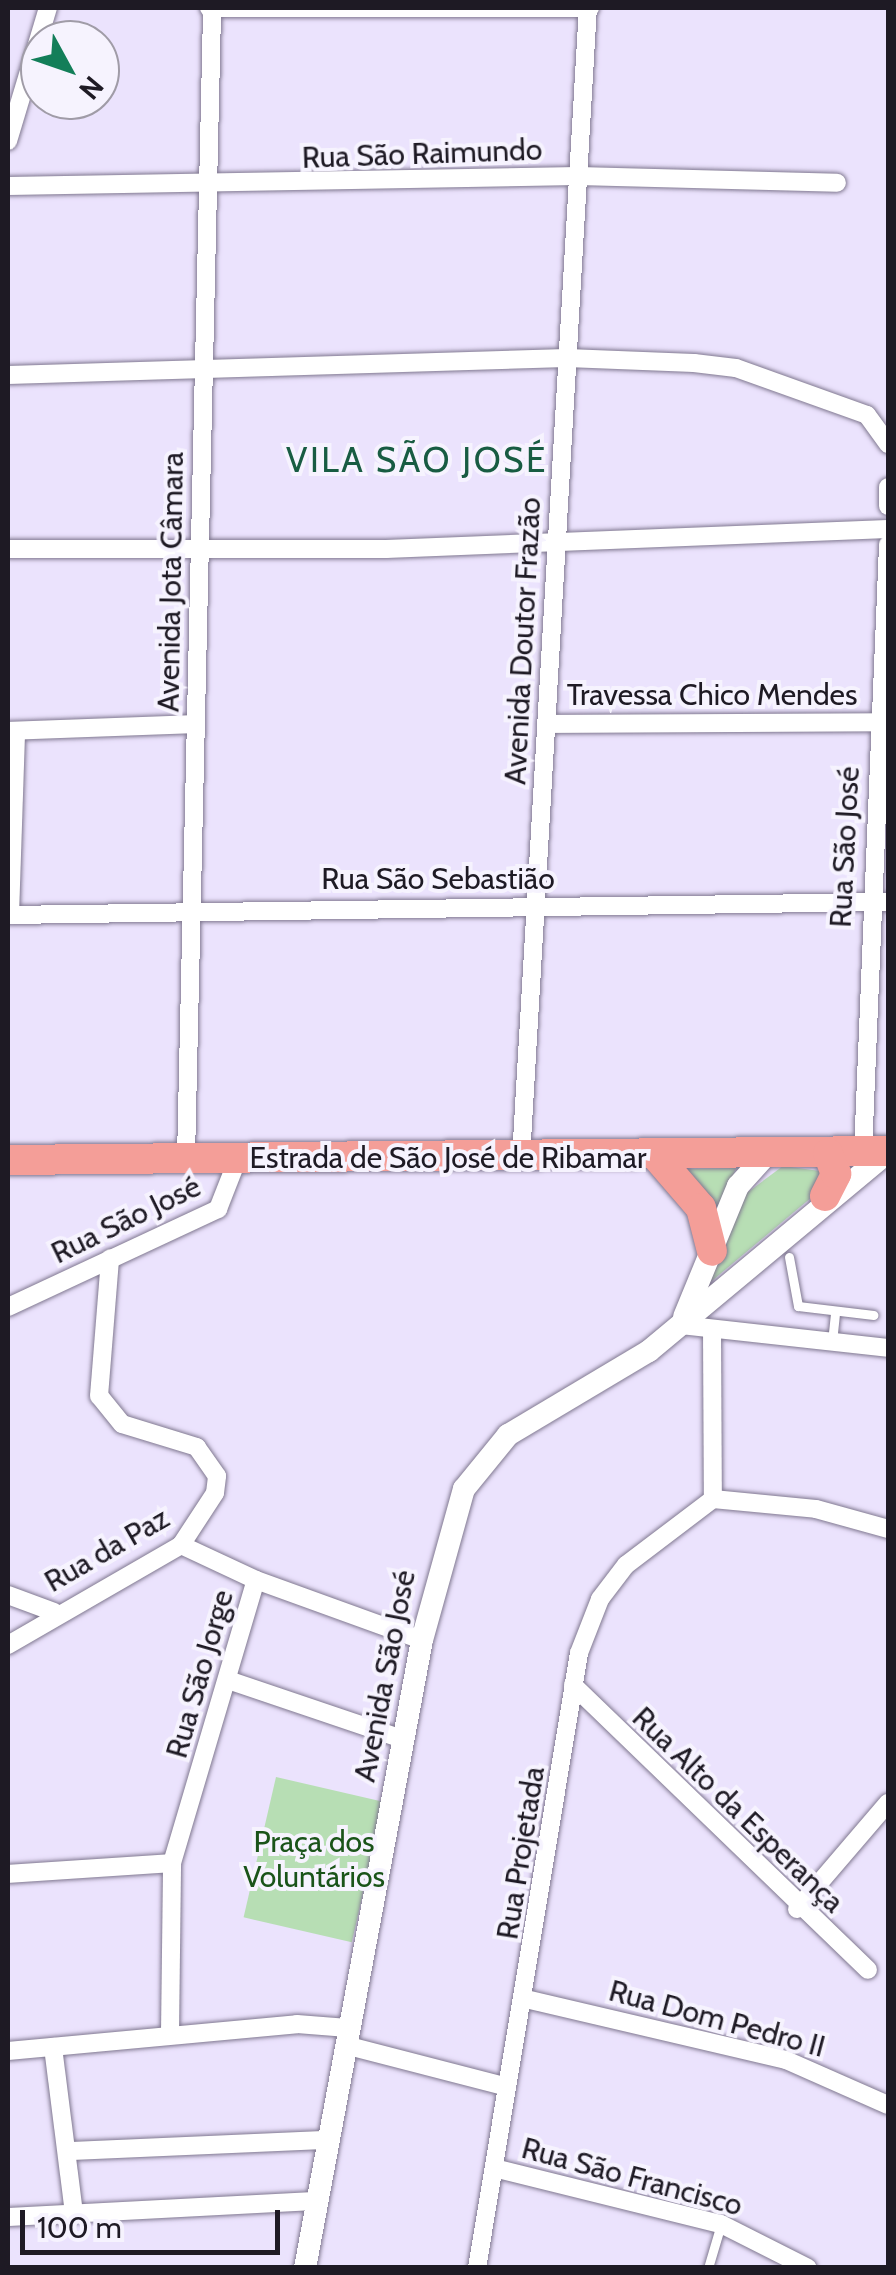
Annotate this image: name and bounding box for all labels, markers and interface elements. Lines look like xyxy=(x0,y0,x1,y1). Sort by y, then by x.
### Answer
north arrow xyxy=(20,20,120,120)
text: N xyxy=(72,69,111,107)
street label: Rua São Raimundo xyxy=(301,132,543,176)
district label: VILA SÃO JOSÉ xyxy=(286,439,548,481)
street label: Avenida Jota Câmara xyxy=(151,452,191,712)
street label: Avenida Doutor Frazão xyxy=(497,496,549,786)
street label: Travessa Chico Mendes xyxy=(567,677,857,713)
street label: Rua São José xyxy=(823,766,867,928)
street label: Rua São Sebastião xyxy=(321,861,555,897)
street label: Estrada de São José de Ribamar xyxy=(250,1140,646,1176)
street label: Rua São José xyxy=(46,1168,206,1272)
street label: Rua da Paz xyxy=(38,1500,176,1600)
street label: Avenida São José xyxy=(347,1567,423,1785)
street label: Rua São Jorge xyxy=(159,1586,241,1762)
street label: Rua Alto da Esperança xyxy=(625,1700,851,1920)
street label: Rua Projetada xyxy=(490,1764,552,1942)
park label: Praça dos Voluntários xyxy=(243,1824,385,1894)
street label: Rua Dom Pedro II xyxy=(605,1973,829,2065)
street label: Rua São Francisco xyxy=(518,2130,746,2224)
scale bar xyxy=(25,2190,285,2252)
text: 100 m xyxy=(37,2209,122,2246)

